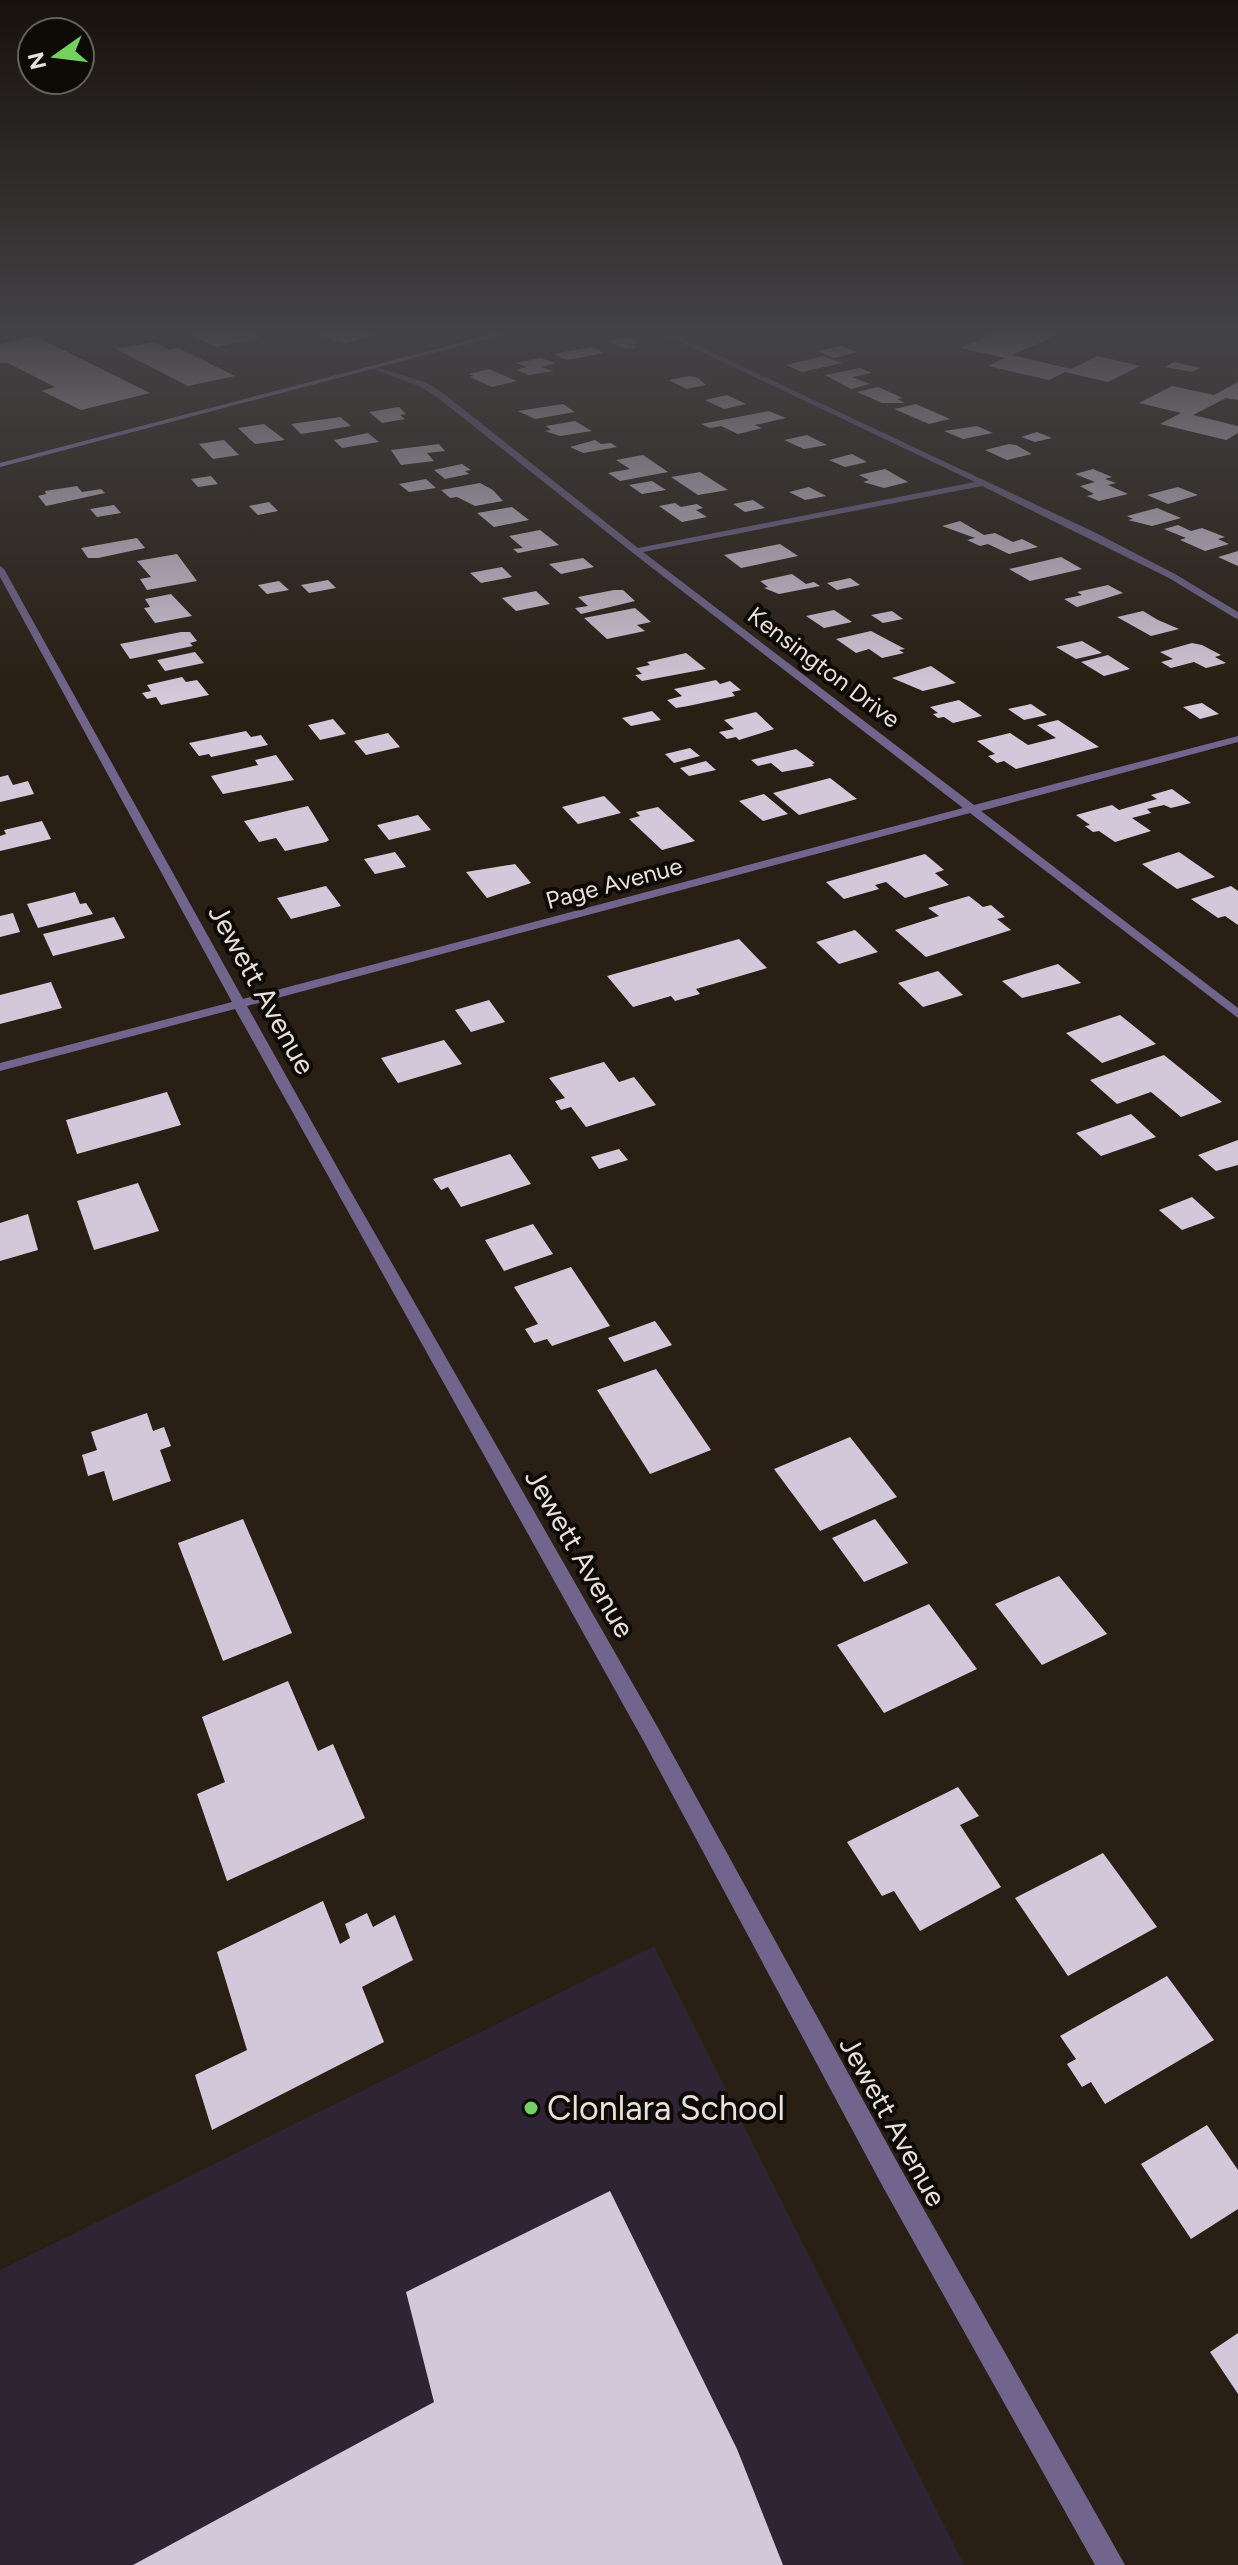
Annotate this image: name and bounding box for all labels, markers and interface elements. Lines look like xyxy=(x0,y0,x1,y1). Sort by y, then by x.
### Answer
north arrow xyxy=(16,16,96,96)
text: N xyxy=(22,49,52,72)
street label: Kensington Drive xyxy=(742,600,906,734)
street label: Page Avenue xyxy=(543,851,685,915)
street label: Jewett Avenue xyxy=(201,898,323,1080)
street label: Jewett Avenue xyxy=(518,1463,642,1643)
street label: Jewett Avenue xyxy=(832,2030,954,2212)
place label: Clonlara School xyxy=(547,2088,785,2129)
marker: Clonlara School xyxy=(522,2099,540,2117)

